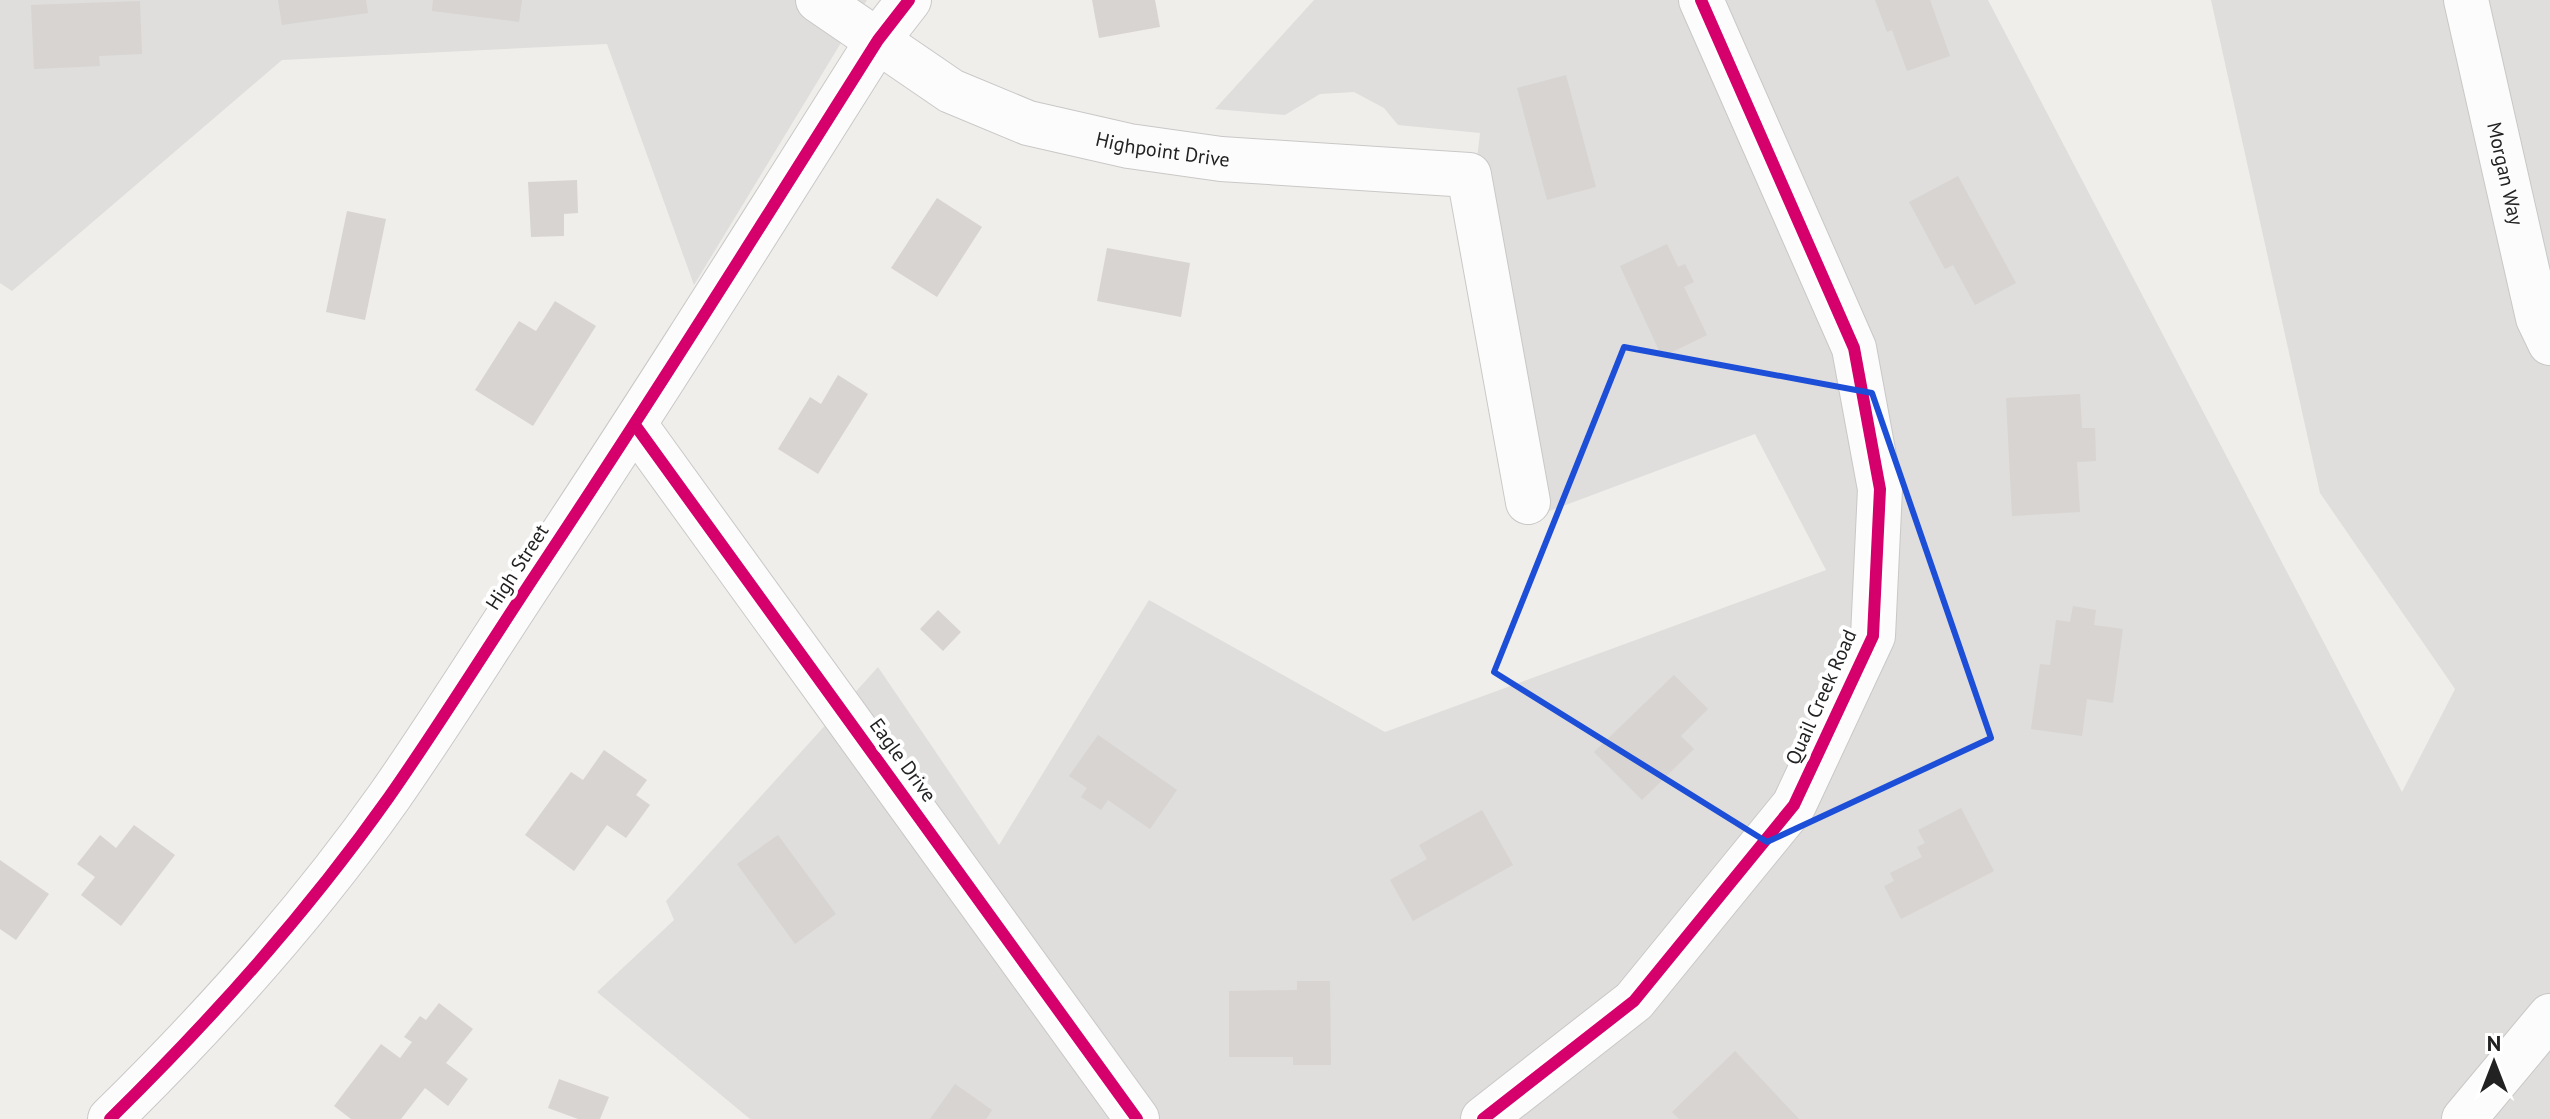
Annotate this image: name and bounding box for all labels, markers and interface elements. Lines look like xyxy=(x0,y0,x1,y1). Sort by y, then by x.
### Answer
street label: Morgan Way xyxy=(2481,120,2530,228)
street label: Highpoint Drive xyxy=(1093,126,1230,173)
street label: High Street xyxy=(480,519,554,615)
street label: Quail Creek Road xyxy=(1780,625,1862,769)
street label: Eagle Drive xyxy=(864,713,942,807)
north arrow xyxy=(2454,1023,2534,1103)
text: N xyxy=(2487,1029,2501,1057)

